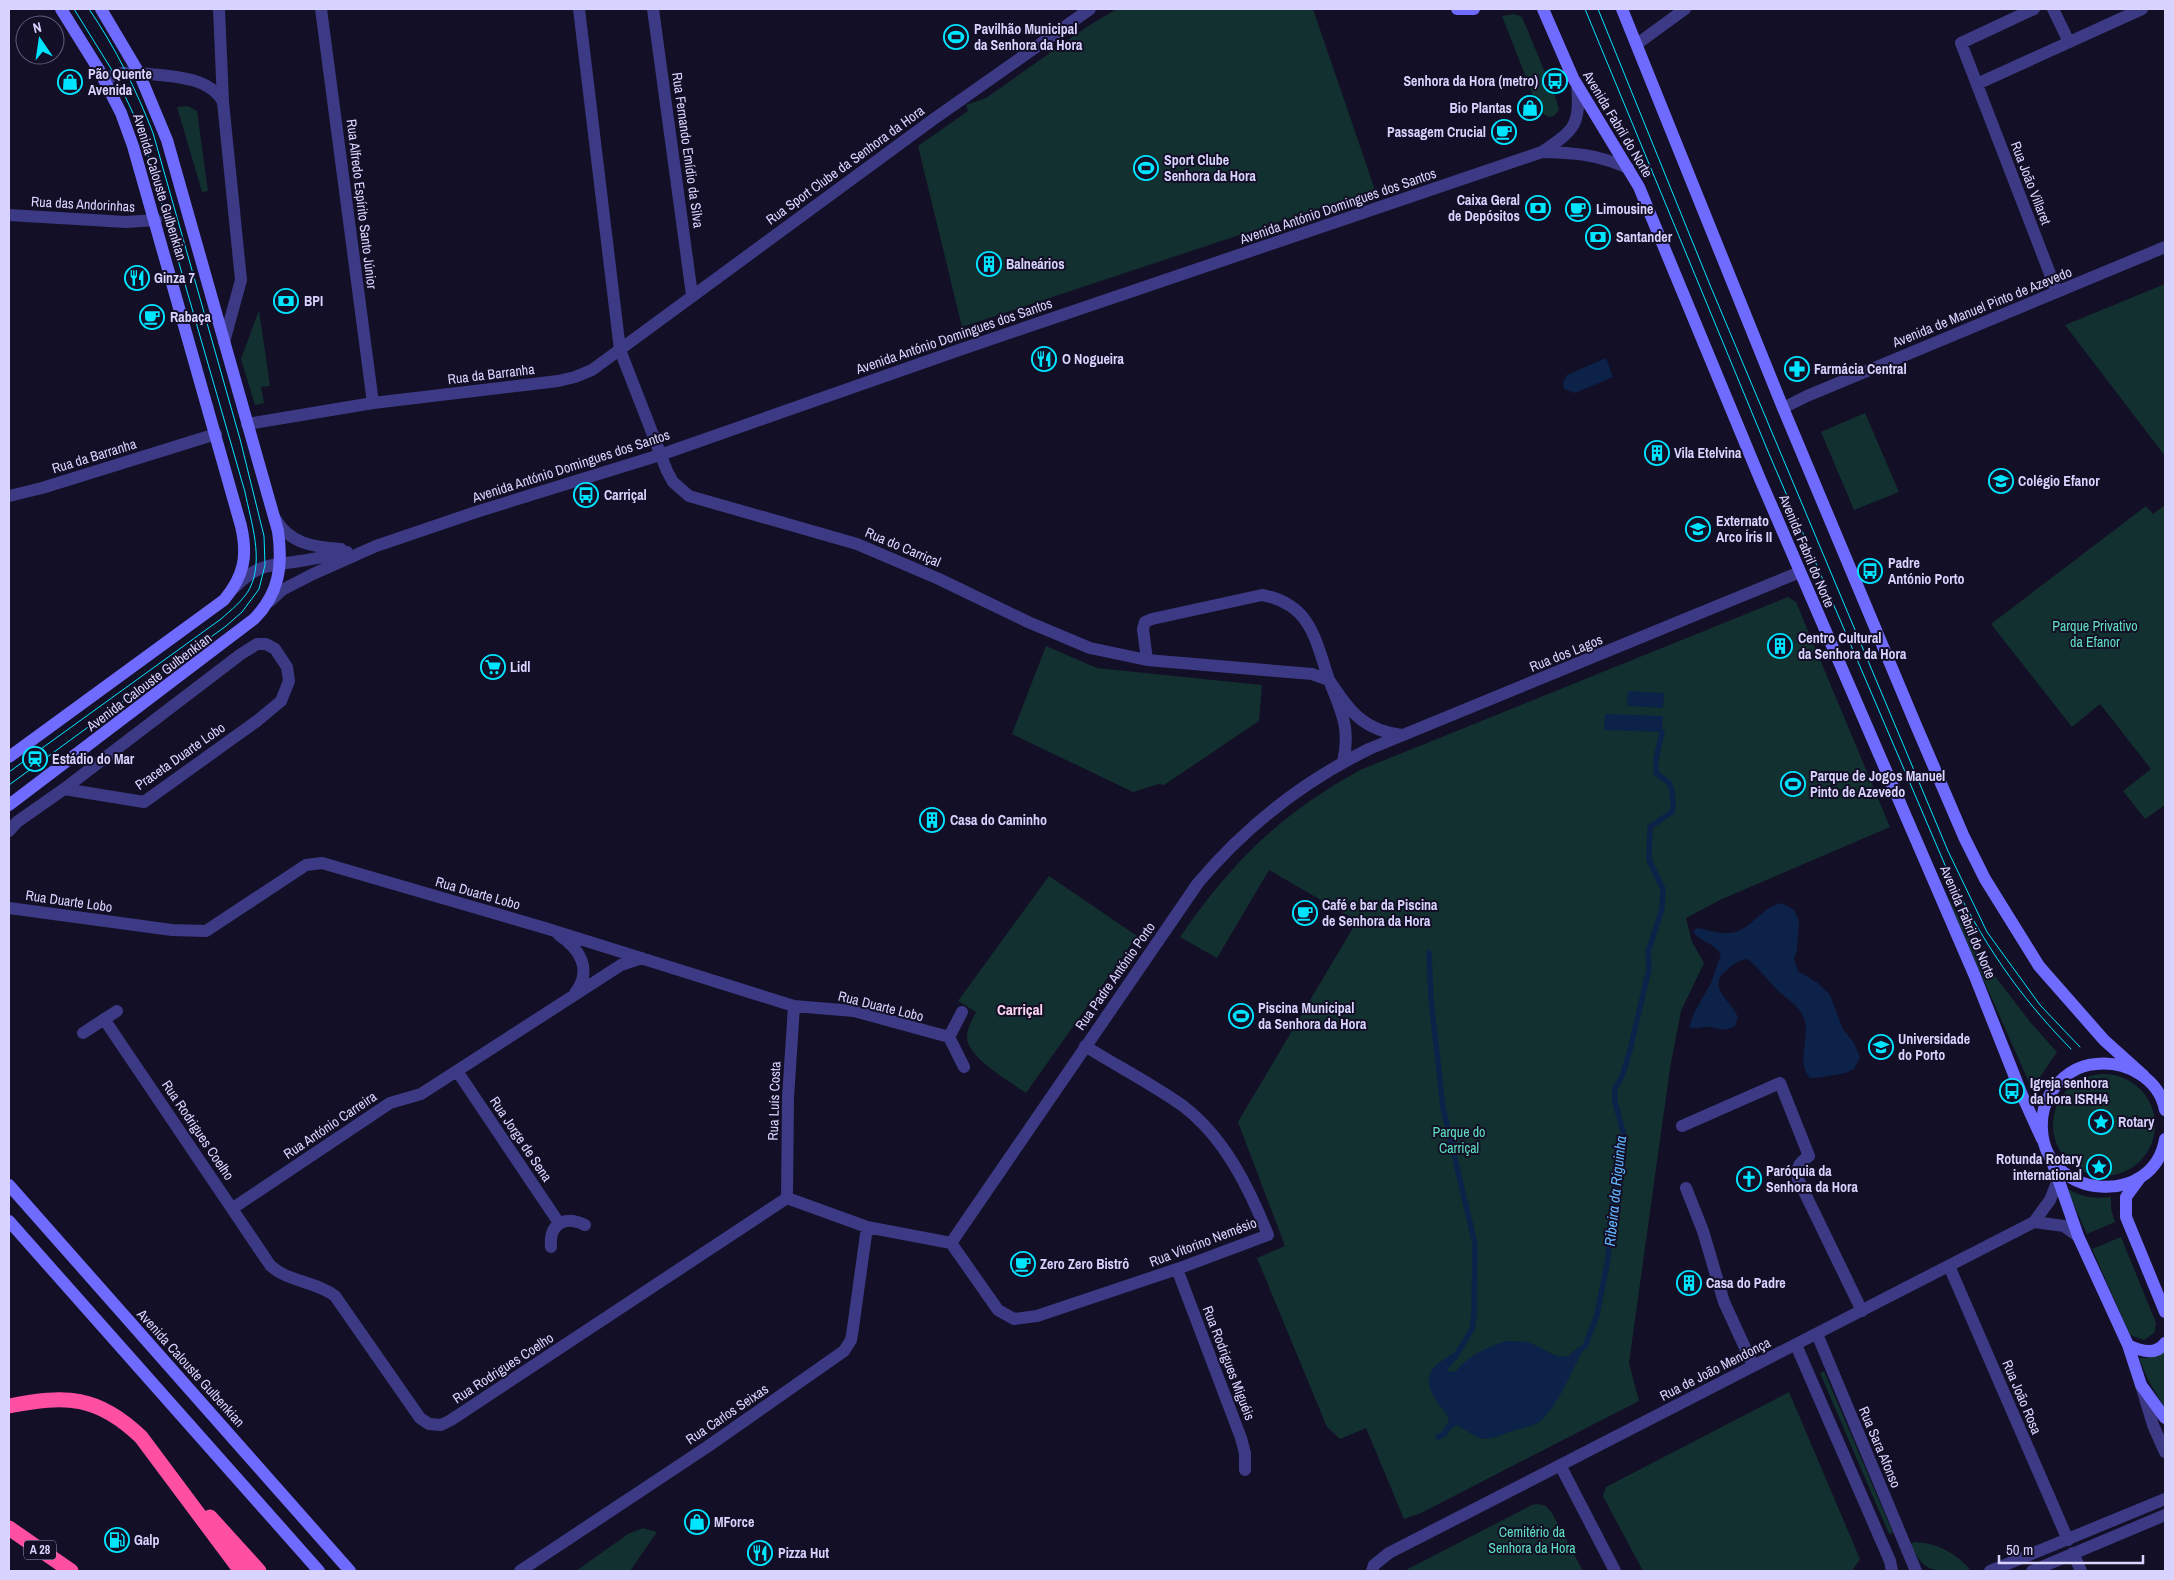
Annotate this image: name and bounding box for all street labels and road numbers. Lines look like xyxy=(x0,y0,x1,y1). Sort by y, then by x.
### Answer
street label: Avenida Fabril do Norte xyxy=(1579,67,1657,181)
street label: Rua Fernando Emídio da Silva xyxy=(668,71,708,230)
street label: Rua Sport Clube da Senhora da Hora xyxy=(762,101,928,229)
street label: Avenida Calouste Gulbenkian xyxy=(129,111,191,262)
street label: Rua Alfredo Espírito Santo Júnior xyxy=(343,118,381,290)
street label: Rua João Villaret xyxy=(2007,139,2055,227)
street label: Avenida António Domingues dos Santos xyxy=(1236,164,1439,248)
street label: Rua das Andorinhas xyxy=(31,192,136,216)
street label: Avenida de Manuel Pinto de Azevedo xyxy=(1889,263,2074,352)
street label: Avenida António Domingues dos Santos xyxy=(852,294,1055,378)
street label: Rua da Barranha xyxy=(447,360,536,388)
street label: Avenida António Domingues dos Santos xyxy=(469,425,672,507)
street label: Rua da Barranha xyxy=(50,434,139,477)
street label: Avenida Fabril do Norte xyxy=(1775,491,1839,610)
street label: Rua do Carriçal xyxy=(862,523,944,571)
street label: Avenida Calouste Gulbenkian xyxy=(82,629,215,736)
street label: Rua dos Lagos xyxy=(1527,630,1605,676)
street label: Praceta Duarte Lobo xyxy=(131,718,229,794)
street label: Avenida Fabril do Norte xyxy=(1936,862,2000,981)
street label: Rua Duarte Lobo xyxy=(433,872,523,914)
street label: Rua Duarte Lobo xyxy=(24,886,114,916)
street label: Rua Padre António Porto xyxy=(1071,919,1159,1033)
street label: Rua Duarte Lobo xyxy=(836,987,926,1025)
street label: Rua Luís Costa xyxy=(764,1061,784,1141)
street label: Rua Rodrigues Coelho xyxy=(158,1077,238,1183)
street label: Rua António Carreira xyxy=(280,1087,381,1163)
street label: Rua Jorge de Sena xyxy=(486,1093,556,1186)
street label: Rua Vitorino Nemésio xyxy=(1147,1213,1259,1271)
street label: Rua Rodrigues Miguéis xyxy=(1199,1303,1259,1423)
street label: Avenida Calouste Gulbenkian xyxy=(133,1305,249,1431)
street label: Rua Rodrigues Coelho xyxy=(449,1329,557,1407)
street label: Rua de João Mendonça xyxy=(1657,1333,1774,1405)
street label: Rua João Rosa xyxy=(1998,1357,2046,1437)
street label: Rua Carlos Seixas xyxy=(682,1380,772,1448)
street label: Rua Sara Afonso xyxy=(1855,1404,1905,1490)
road number: A 28 xyxy=(24,1540,56,1560)

